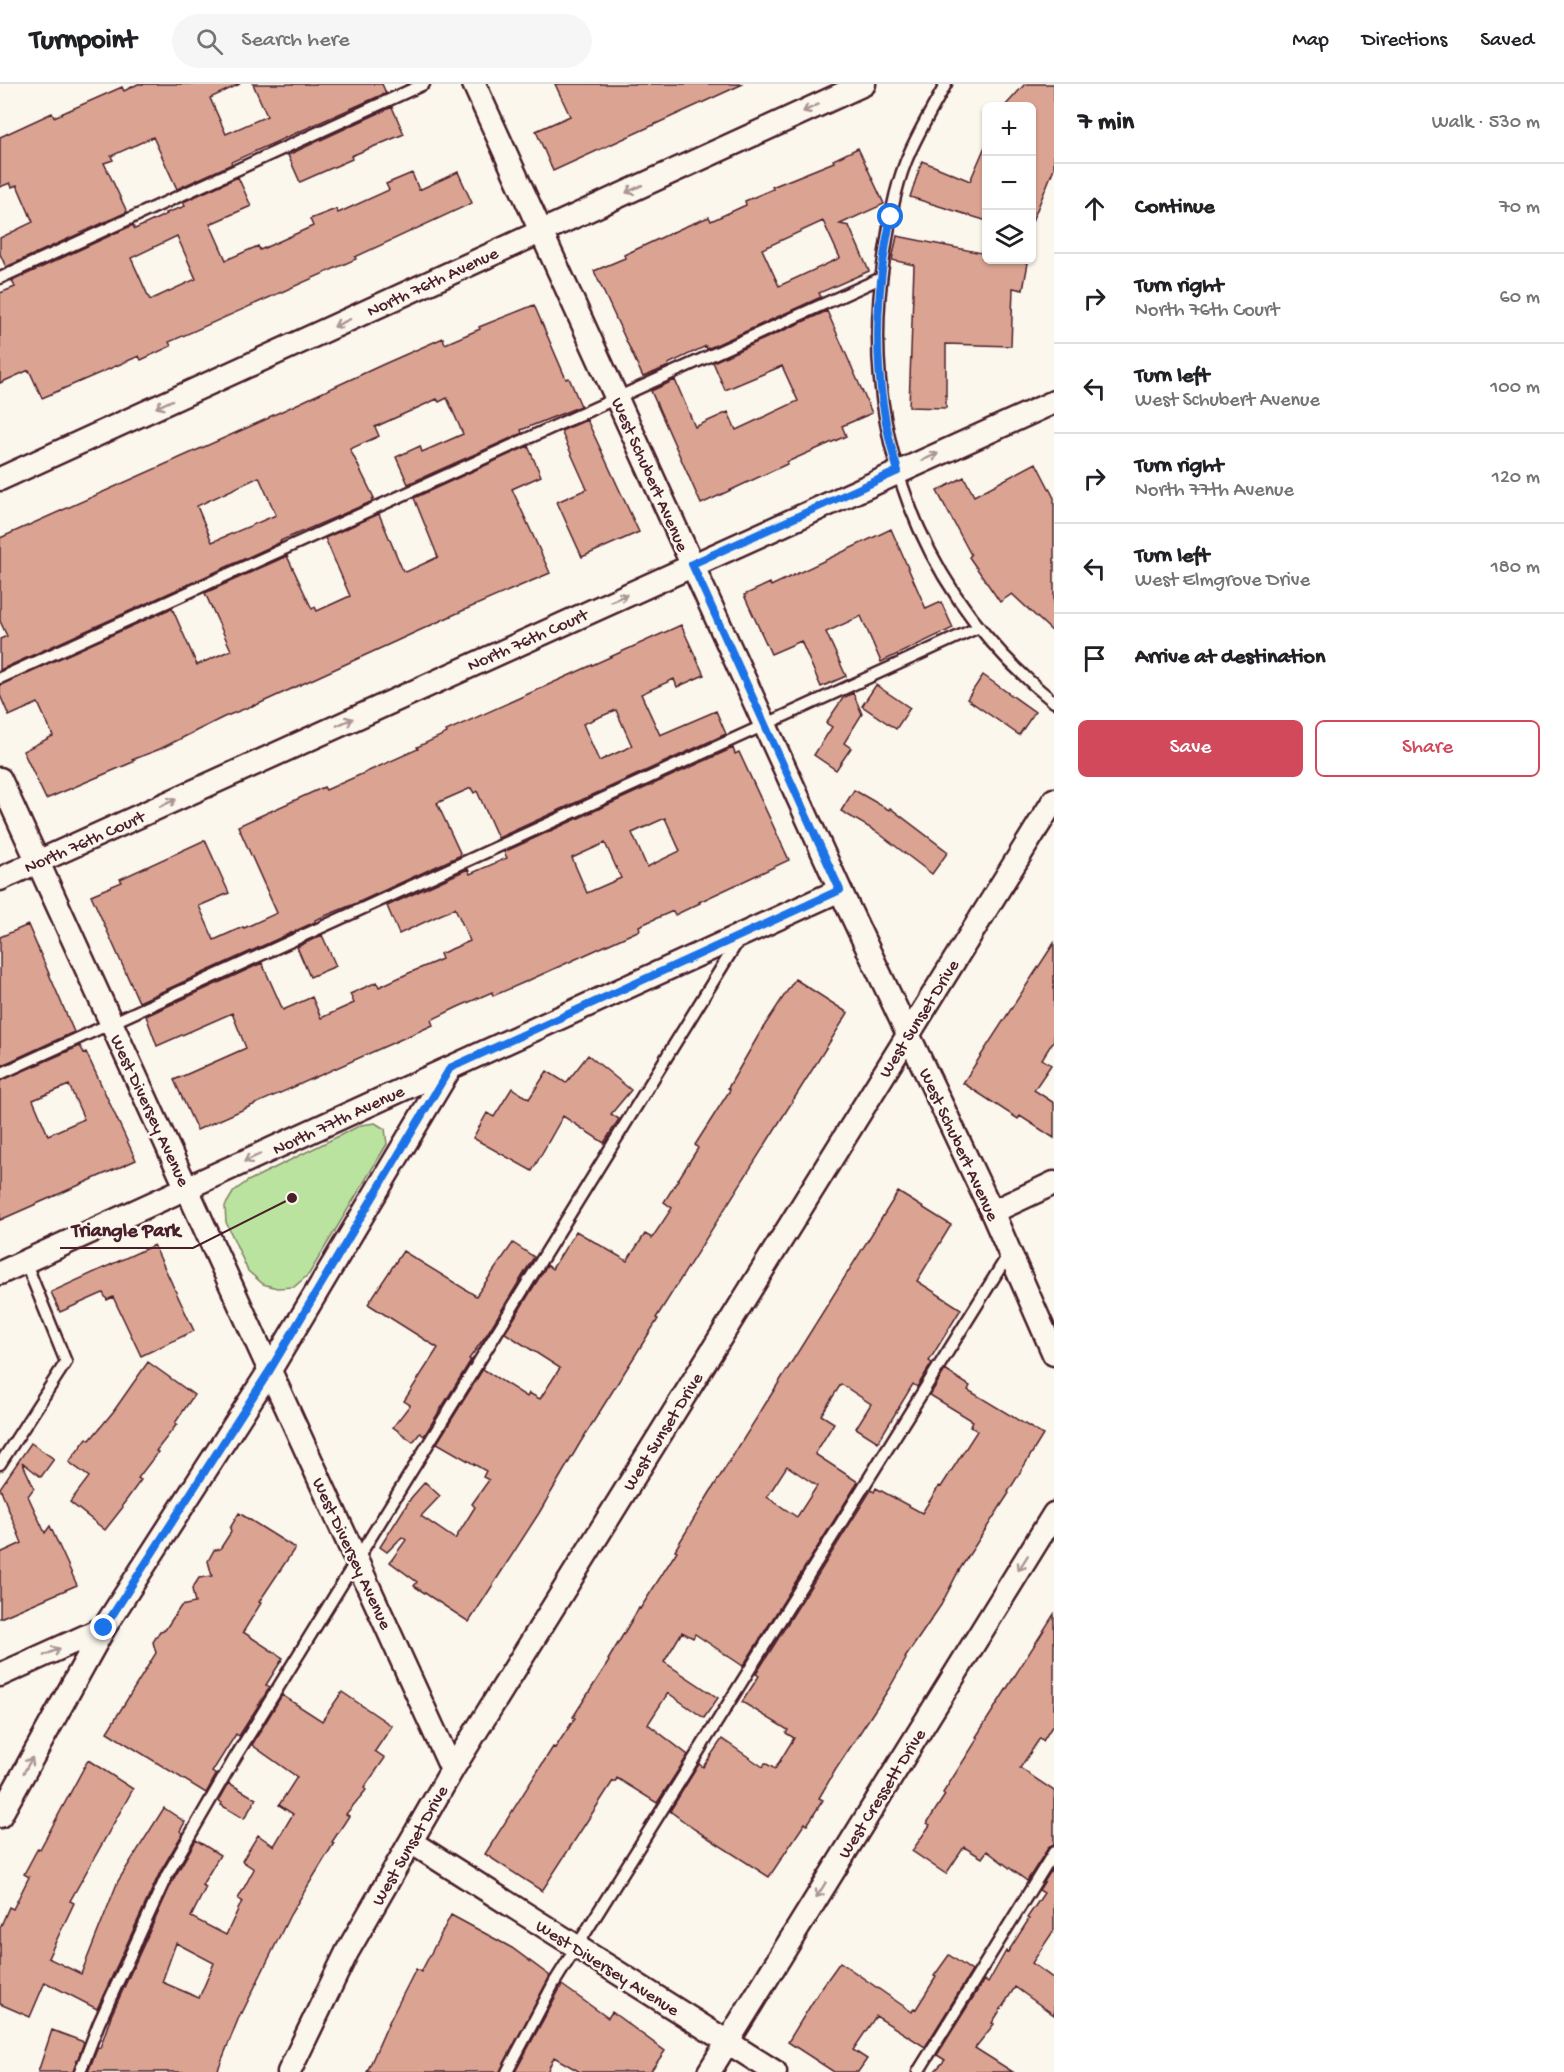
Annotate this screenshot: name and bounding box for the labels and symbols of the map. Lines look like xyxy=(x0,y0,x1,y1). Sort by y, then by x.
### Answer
one-way arrow xyxy=(802,104,820,115)
one-way arrow xyxy=(625,184,643,196)
route start xyxy=(877,203,903,229)
street label: North 76th Avenue xyxy=(364,243,503,323)
one-way arrow xyxy=(333,317,351,329)
street label: West Schubert Avenue xyxy=(605,395,692,556)
one-way arrow xyxy=(156,398,174,410)
one-way arrow xyxy=(921,450,939,462)
one-way arrow xyxy=(609,591,627,603)
street label: North 76th Court xyxy=(464,605,593,677)
one-way arrow xyxy=(336,715,354,727)
one-way arrow xyxy=(159,796,177,807)
street label: North 76th Court xyxy=(21,807,150,879)
street label: West Sunset Drive xyxy=(875,956,965,1082)
street label: West Diversey Avenue xyxy=(104,1032,193,1191)
street label: West Schubert Avenue xyxy=(913,1065,1003,1225)
street label: North 77th Avenue xyxy=(270,1081,409,1161)
one-way arrow xyxy=(244,1153,262,1164)
callout: Triangle Park xyxy=(60,1210,193,1248)
text: Triangle Park xyxy=(70,1221,182,1244)
street label: West Sunset Drive xyxy=(619,1369,709,1495)
street label: West Diversey Avenue xyxy=(306,1475,395,1634)
one-way arrow xyxy=(1017,1555,1030,1572)
route end xyxy=(90,1614,116,1640)
one-way arrow xyxy=(43,1645,61,1657)
street label: West Cressett Drive xyxy=(835,1725,932,1863)
one-way arrow xyxy=(22,1757,34,1774)
street label: West Sunset Drive xyxy=(368,1782,454,1910)
one-way arrow xyxy=(814,1881,826,1898)
street label: West Diversey Avenue xyxy=(531,1916,683,2022)

